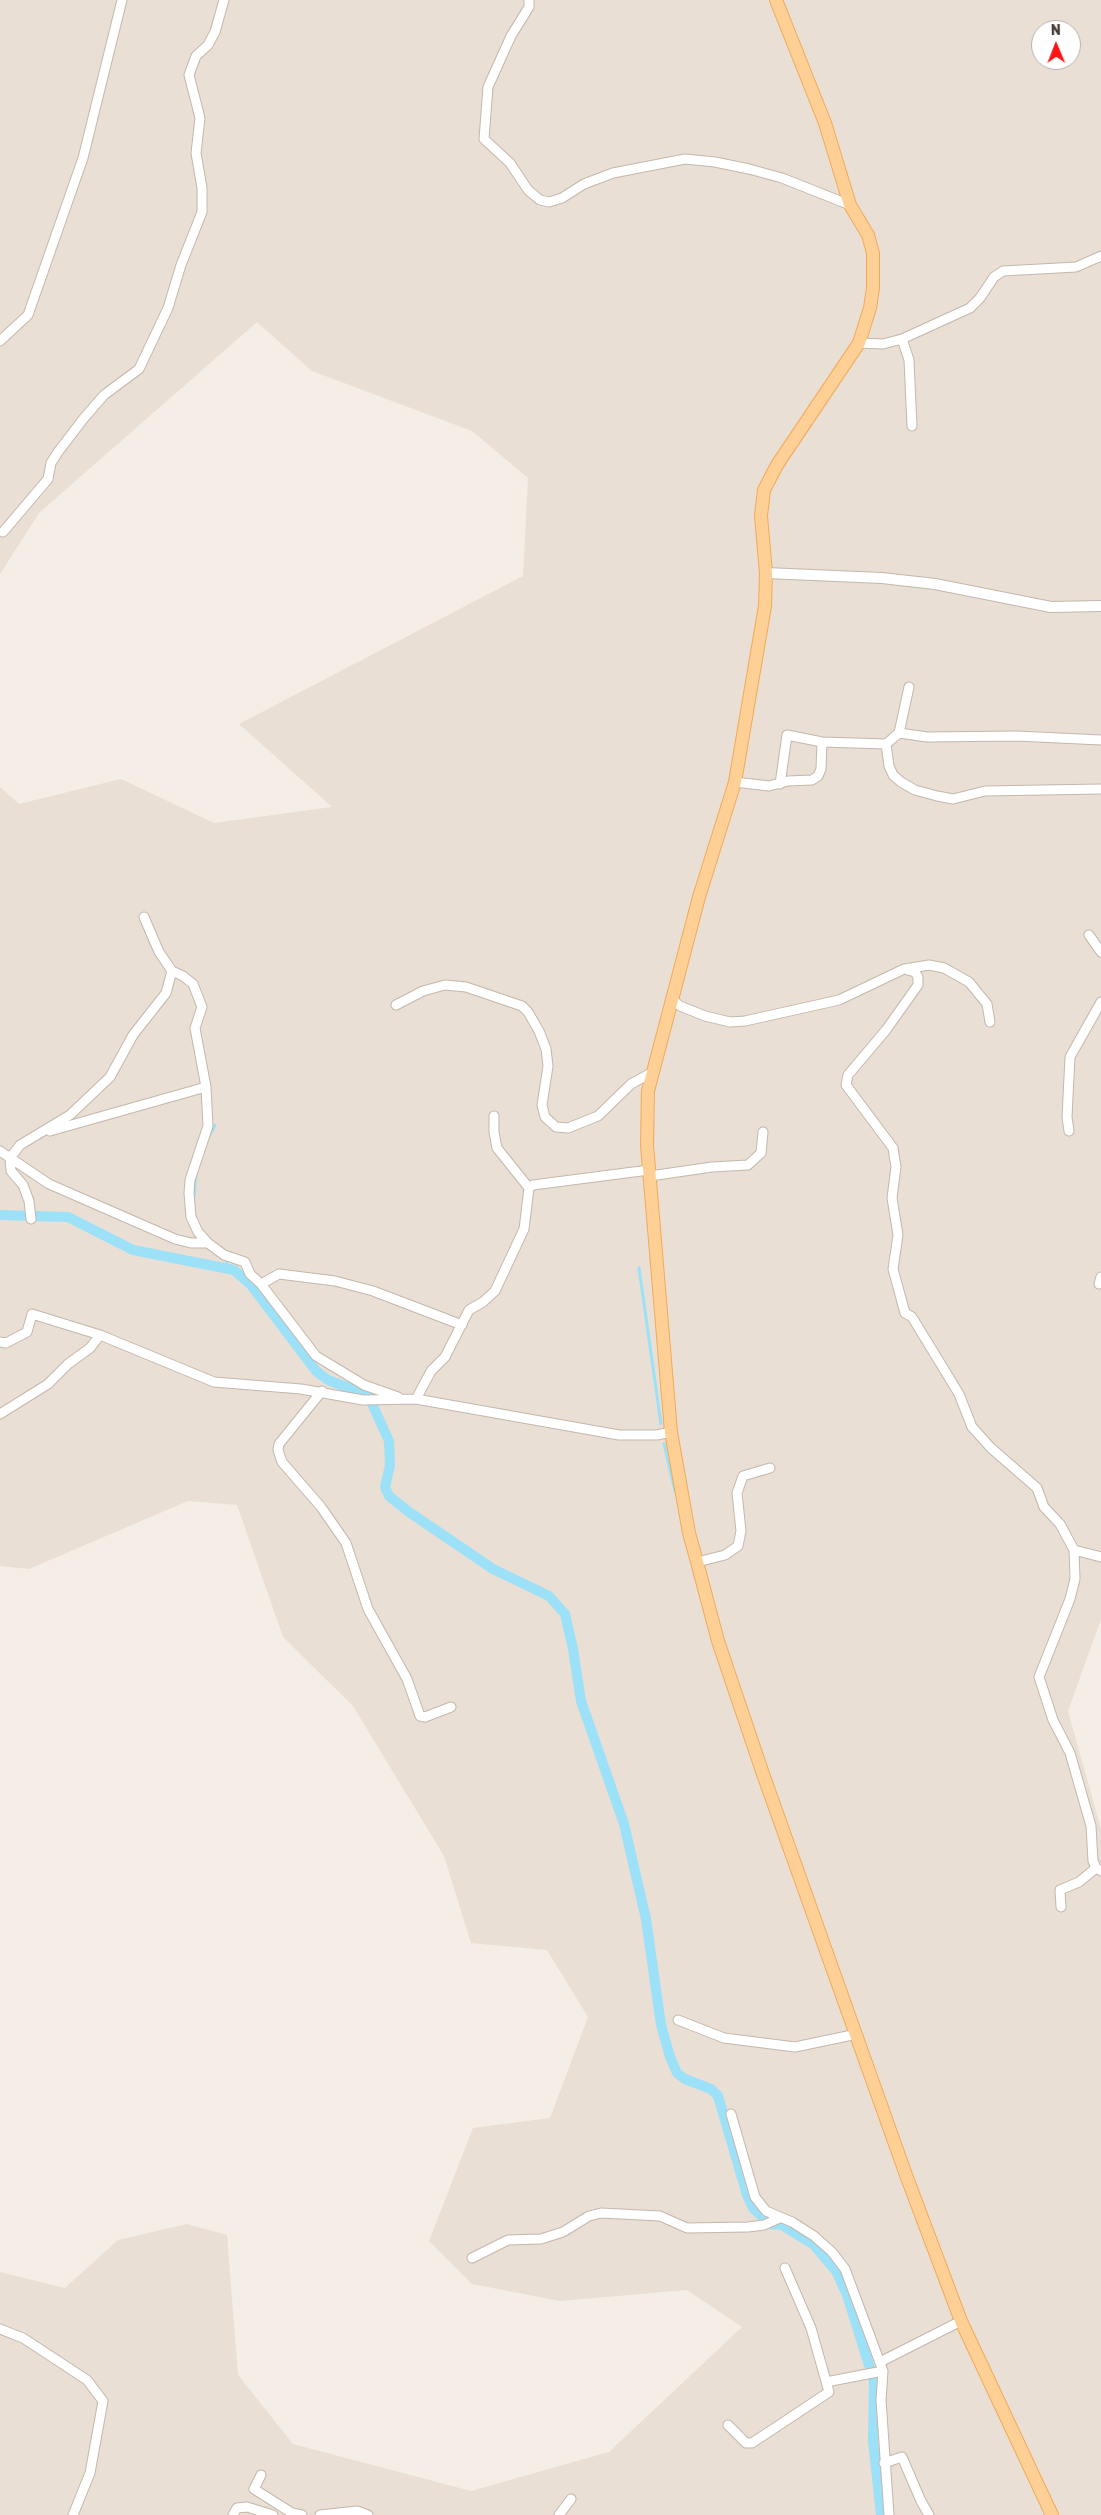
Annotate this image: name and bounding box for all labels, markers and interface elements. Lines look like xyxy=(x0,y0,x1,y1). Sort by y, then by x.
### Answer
north arrow xyxy=(1031,20,1081,70)
text: N xyxy=(1051,22,1061,39)

